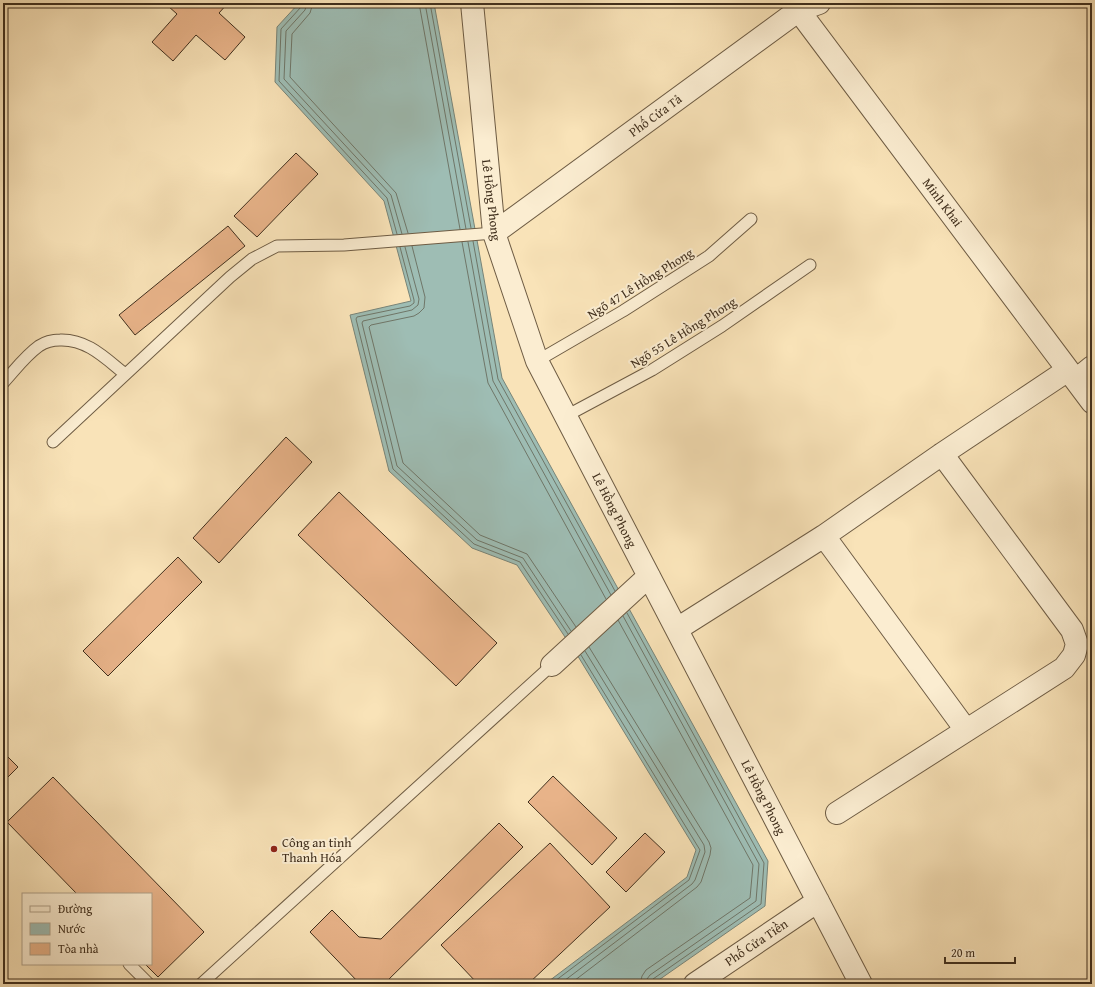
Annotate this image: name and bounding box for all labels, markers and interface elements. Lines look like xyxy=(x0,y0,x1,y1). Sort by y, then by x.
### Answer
street label: Phố Cửa Tả xyxy=(625,89,686,141)
street label: Lê Hồng Phong xyxy=(477,158,506,242)
street label: Minh Khai xyxy=(918,174,967,231)
street label: Ngõ 47 Lê Hồng Phong xyxy=(584,243,697,324)
street label: Ngõ 55 Lê Hồng Phong xyxy=(627,292,740,373)
street label: Lê Hồng Phong xyxy=(588,469,642,551)
street label: Lê Hồng Phong xyxy=(737,756,791,838)
place label: Công an tỉnh Thanh Hóa xyxy=(282,833,352,867)
marker: Công an tỉnh Thanh Hóa xyxy=(269,844,279,854)
legend xyxy=(22,893,152,965)
text: Đường xyxy=(58,900,92,917)
street label: Phố Cửa Tiền xyxy=(721,914,792,971)
text: Nước xyxy=(58,920,86,937)
scale bar xyxy=(945,939,1015,965)
text: Tòa nhà xyxy=(58,940,99,957)
text: 20 m xyxy=(951,944,975,961)

